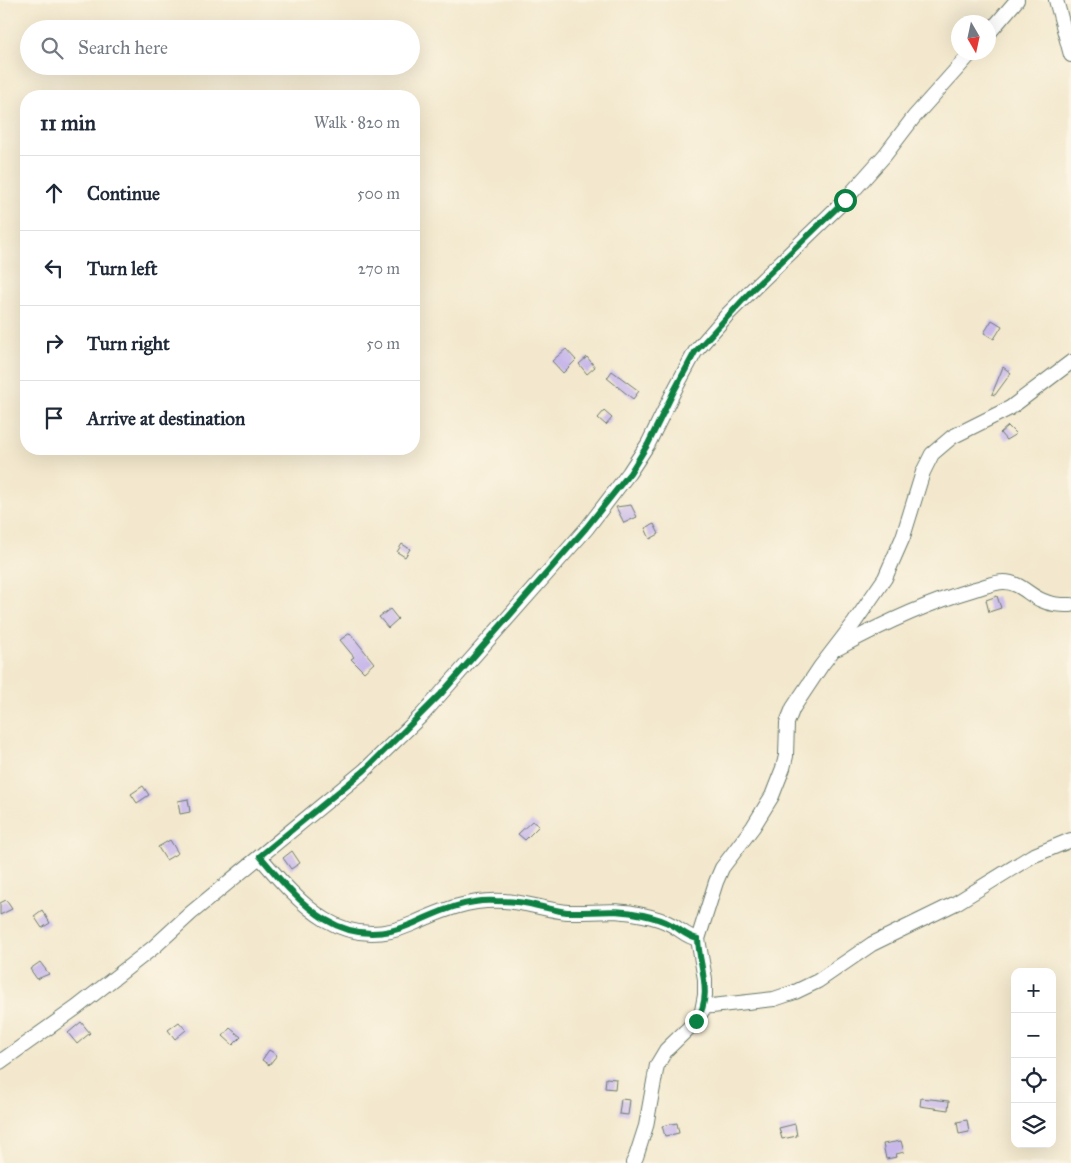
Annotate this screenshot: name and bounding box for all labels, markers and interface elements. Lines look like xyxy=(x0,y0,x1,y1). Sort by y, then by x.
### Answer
north arrow xyxy=(951,15,996,60)
search box xyxy=(20,20,420,75)
icon: search xyxy=(38,34,66,62)
text: Search here xyxy=(78,36,168,59)
text: 11 min xyxy=(40,110,96,136)
text: Walk · 820 m xyxy=(314,113,400,132)
icon: ahead xyxy=(40,179,68,207)
text: Continue xyxy=(87,182,160,205)
text: 500 m xyxy=(357,184,400,203)
route start xyxy=(834,189,857,212)
icon: left xyxy=(40,254,68,282)
text: Turn left xyxy=(87,257,157,280)
text: 270 m xyxy=(358,259,400,278)
icon: right xyxy=(40,329,68,357)
text: Turn right xyxy=(87,332,170,355)
text: 50 m xyxy=(366,334,400,353)
icon: arrive xyxy=(40,404,68,432)
text: Arrive at destination xyxy=(87,407,245,430)
map controls xyxy=(1011,968,1056,1148)
button: + xyxy=(1011,968,1056,1013)
route end xyxy=(685,1010,708,1033)
button: − xyxy=(1011,1013,1056,1058)
button: locate xyxy=(1011,1058,1056,1103)
button: layers xyxy=(1011,1103,1056,1148)

